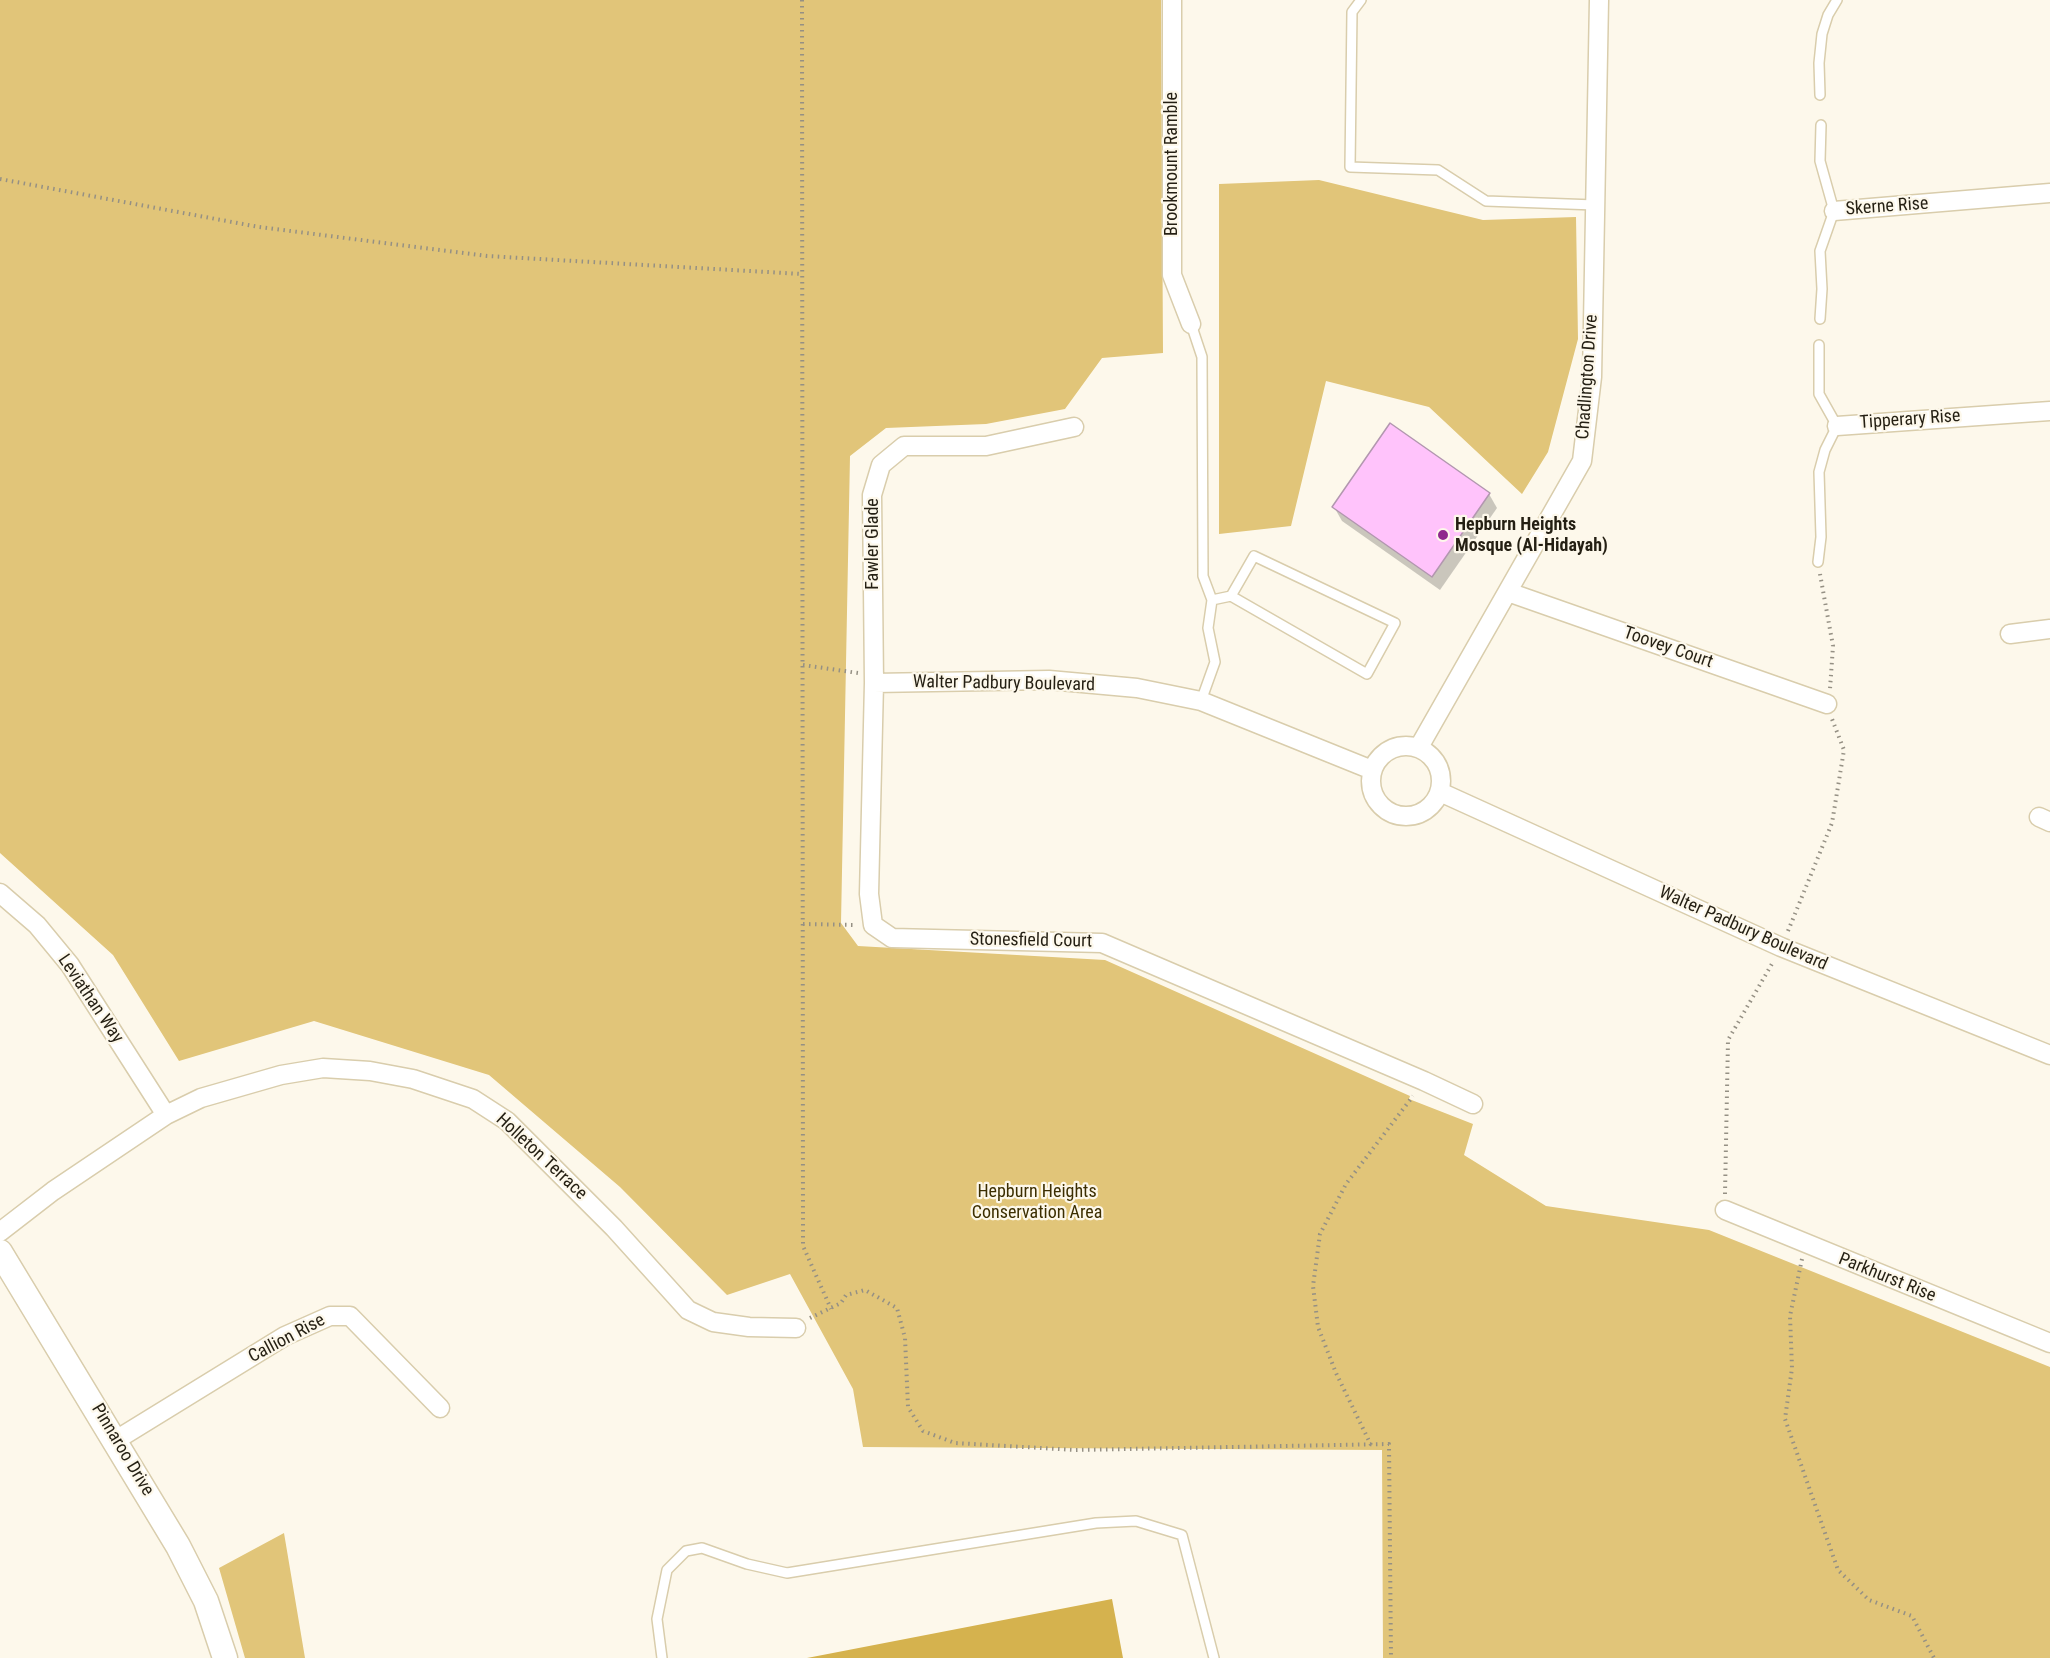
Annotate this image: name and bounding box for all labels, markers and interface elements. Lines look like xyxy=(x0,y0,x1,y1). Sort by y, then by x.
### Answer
street label: Brookmount Ramble xyxy=(1161,92,1183,236)
street label: Skerne Rise xyxy=(1845,193,1929,221)
street label: Chadlington Drive xyxy=(1573,314,1603,440)
street label: Tipperary Rise xyxy=(1859,406,1961,434)
street label: Fawler Glade xyxy=(862,498,884,590)
place label: Hepburn Heights Mosque (Al-Hidayah) xyxy=(1455,514,1608,556)
marker: Hepburn Heights Mosque (Al-Hidayah) xyxy=(1436,528,1450,542)
street label: Toovey Court xyxy=(1620,623,1716,673)
street label: Walter Padbury Boulevard xyxy=(913,672,1095,696)
street label: Walter Padbury Boulevard xyxy=(1655,882,1831,976)
street label: Stonesfield Court xyxy=(970,929,1092,953)
street label: Leviathan Way xyxy=(52,951,128,1047)
street label: Holleton Terrace xyxy=(491,1109,591,1205)
park label: Hepburn Heights Conservation Area xyxy=(972,1181,1102,1224)
street label: Parkhurst Rise xyxy=(1835,1249,1939,1307)
street label: Callion Rise xyxy=(245,1310,329,1368)
street label: Pinnaroo Drive xyxy=(86,1400,158,1500)

